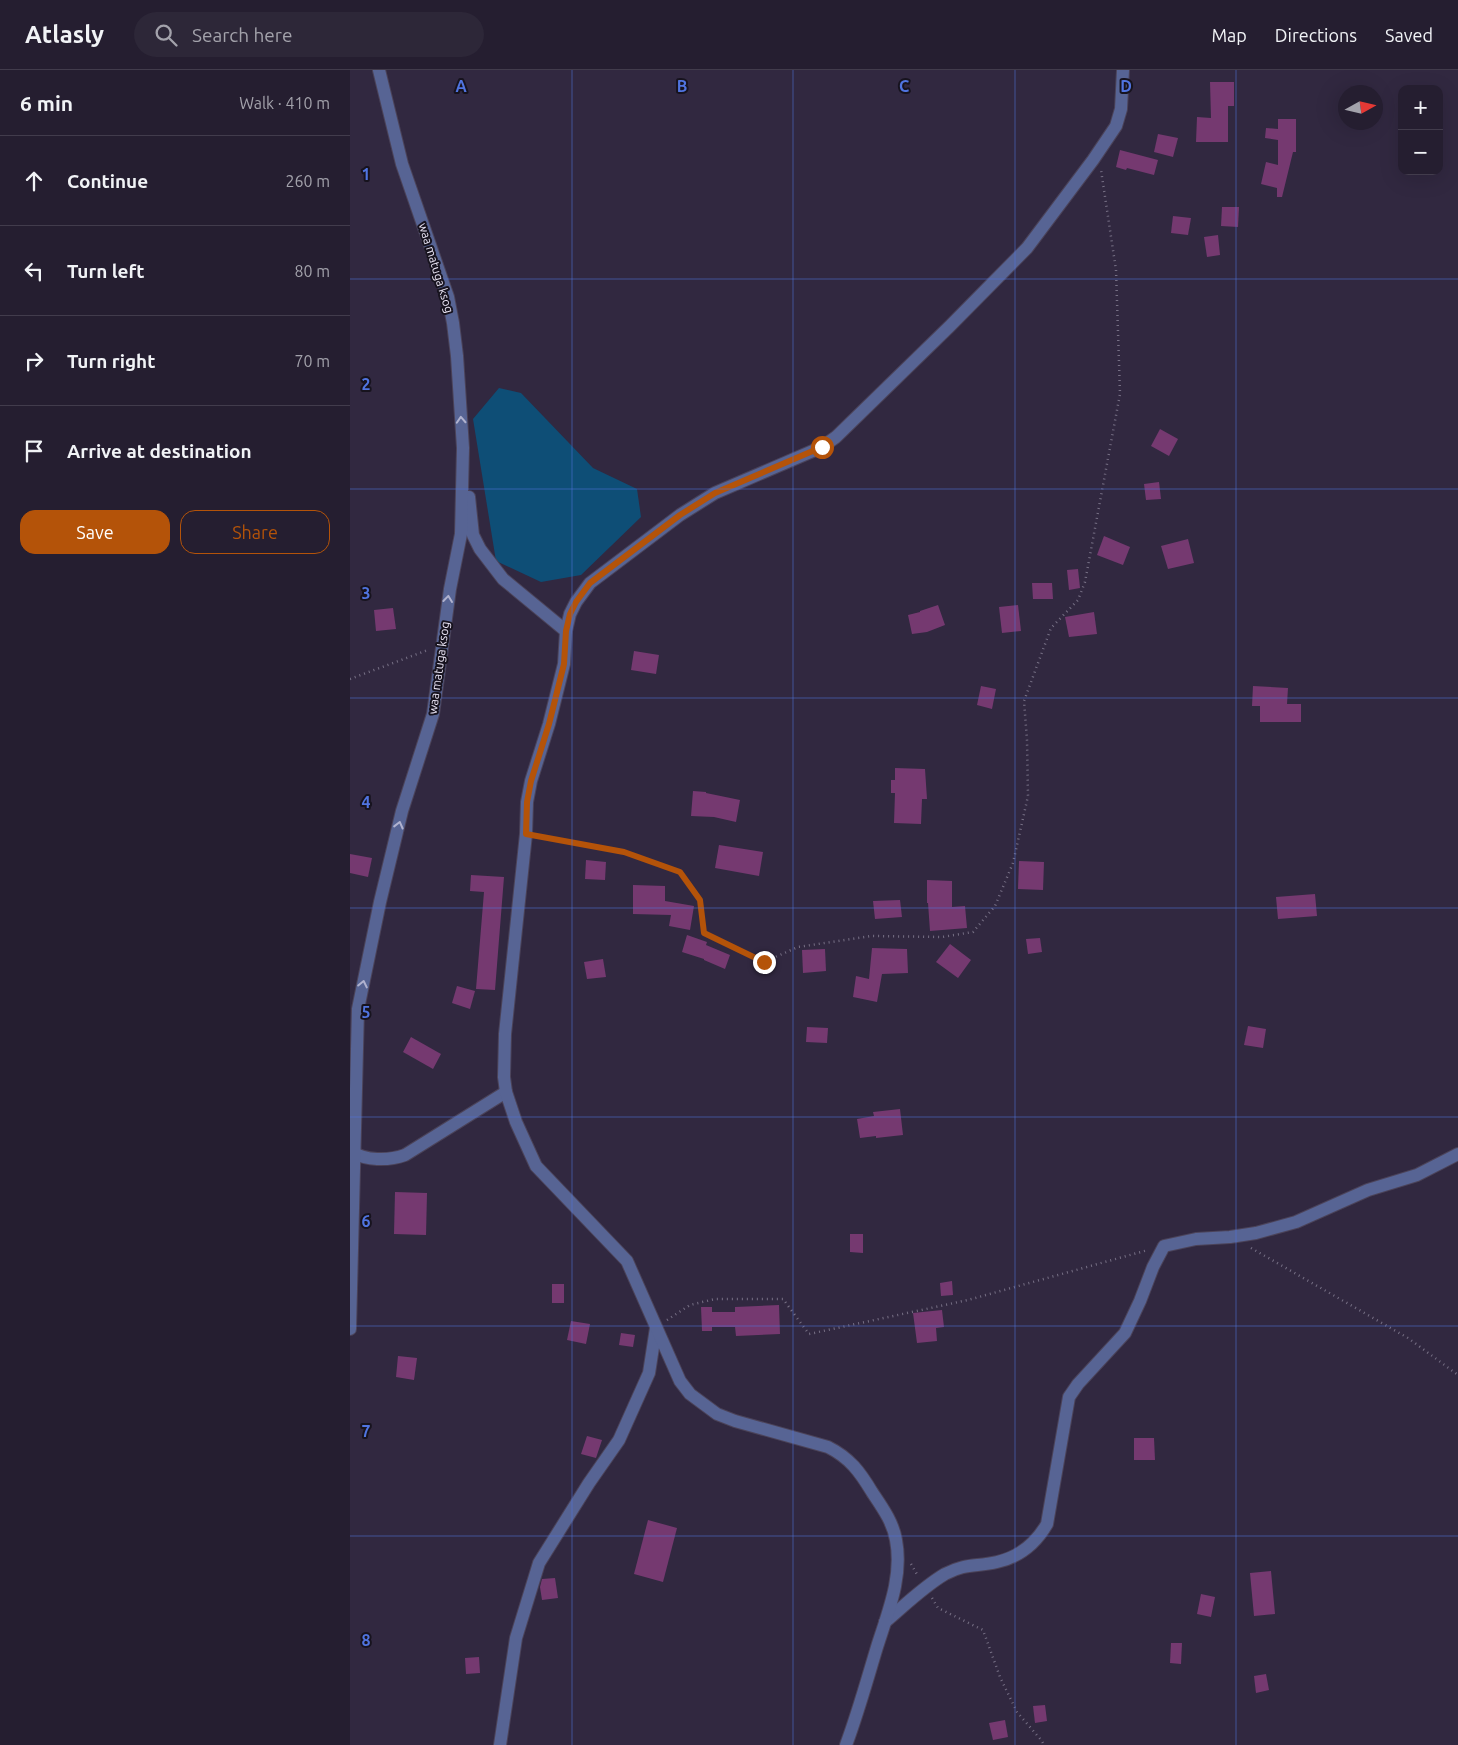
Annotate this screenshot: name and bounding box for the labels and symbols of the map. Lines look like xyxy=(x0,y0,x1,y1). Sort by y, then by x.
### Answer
text: A xyxy=(455,77,467,95)
text: B xyxy=(677,77,687,95)
text: C xyxy=(899,77,909,95)
text: D xyxy=(1120,77,1132,95)
north arrow xyxy=(1338,85,1383,130)
text: 1 xyxy=(361,165,371,183)
street label: waa matuga ksog xyxy=(417,221,456,314)
text: 2 xyxy=(361,375,371,393)
one-way arrow xyxy=(456,416,467,424)
route start xyxy=(811,436,834,459)
text: 3 xyxy=(361,584,371,602)
one-way arrow xyxy=(442,595,453,603)
street label: waa matuga ksog xyxy=(426,621,451,715)
text: 4 xyxy=(361,793,371,811)
one-way arrow xyxy=(393,821,404,830)
route end xyxy=(753,951,776,974)
one-way arrow xyxy=(358,979,368,988)
text: 5 xyxy=(361,1003,371,1021)
text: 6 xyxy=(361,1212,371,1230)
text: 7 xyxy=(361,1422,371,1440)
text: 8 xyxy=(361,1631,371,1649)

